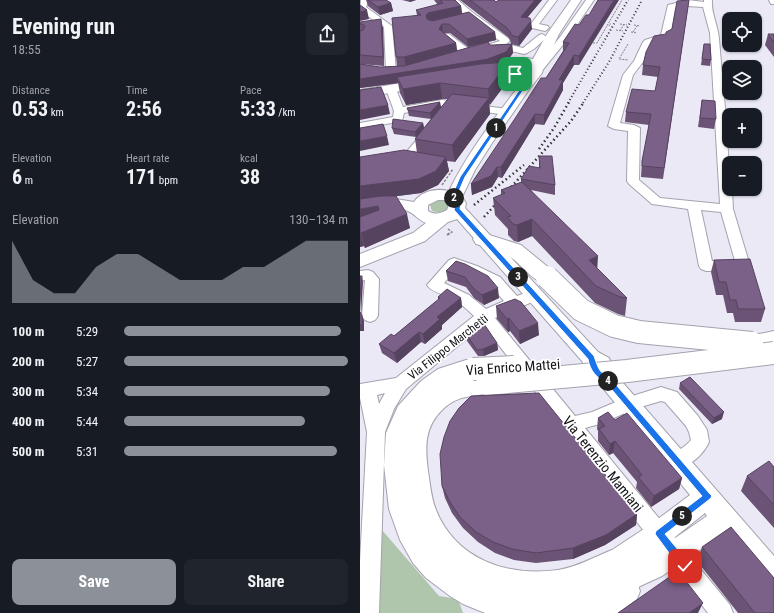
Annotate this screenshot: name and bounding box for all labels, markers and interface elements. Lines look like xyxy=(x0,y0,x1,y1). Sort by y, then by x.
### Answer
map controls xyxy=(722,12,762,196)
button: locate xyxy=(722,12,762,52)
button: share xyxy=(306,13,348,55)
text: Evening run xyxy=(12,14,115,39)
text: 18:55 xyxy=(12,42,41,57)
pin xyxy=(498,57,532,91)
button: layers xyxy=(722,60,762,100)
icon: arrive xyxy=(504,63,526,85)
text: Distance xyxy=(12,84,50,97)
text: Time xyxy=(126,84,148,97)
text: Pace xyxy=(240,84,262,97)
text: 0.53 xyxy=(12,97,48,121)
text: 2:56 xyxy=(126,97,162,121)
text: 5:33 xyxy=(240,97,276,121)
text: km xyxy=(48,106,64,119)
text: /km xyxy=(276,106,296,119)
button: + xyxy=(722,108,762,148)
pin: 1 xyxy=(486,118,506,138)
text: 1 xyxy=(493,121,499,134)
text: Elevation xyxy=(12,152,52,165)
text: Heart rate xyxy=(126,152,169,165)
text: kcal xyxy=(240,152,258,165)
button: − xyxy=(722,156,762,196)
text: 6 xyxy=(12,165,22,189)
text: 171 xyxy=(126,165,156,189)
text: 38 xyxy=(240,165,260,189)
text: m xyxy=(22,174,33,187)
text: bpm xyxy=(156,174,178,187)
pin: 2 xyxy=(444,188,464,208)
text: 2 xyxy=(451,191,457,204)
text: Elevation xyxy=(12,212,59,227)
text: 130–134 m xyxy=(289,212,348,227)
pin: 3 xyxy=(508,267,528,287)
text: 3 xyxy=(515,270,521,283)
street label: Via Filippo Marchetti xyxy=(405,311,491,383)
text: 100 m xyxy=(12,324,44,339)
text: 5:29 xyxy=(76,324,98,339)
text: 200 m xyxy=(12,354,44,369)
text: 5:27 xyxy=(76,354,98,369)
street label: Via Enrico Mattei xyxy=(465,356,561,378)
pin: 4 xyxy=(598,371,618,391)
text: 4 xyxy=(605,374,611,387)
text: 300 m xyxy=(12,384,44,399)
text: 5:34 xyxy=(76,384,98,399)
street label: Via Terenzio Mamiani xyxy=(559,413,647,515)
text: 400 m xyxy=(12,414,44,429)
text: 5:44 xyxy=(76,414,98,429)
text: 500 m xyxy=(12,444,44,459)
text: 5:31 xyxy=(76,444,98,459)
pin: 5 xyxy=(672,506,692,526)
text: 5 xyxy=(679,509,685,522)
pin xyxy=(668,549,702,583)
icon: check xyxy=(674,555,696,577)
button: Save xyxy=(12,559,176,605)
button: Share xyxy=(184,559,348,605)

